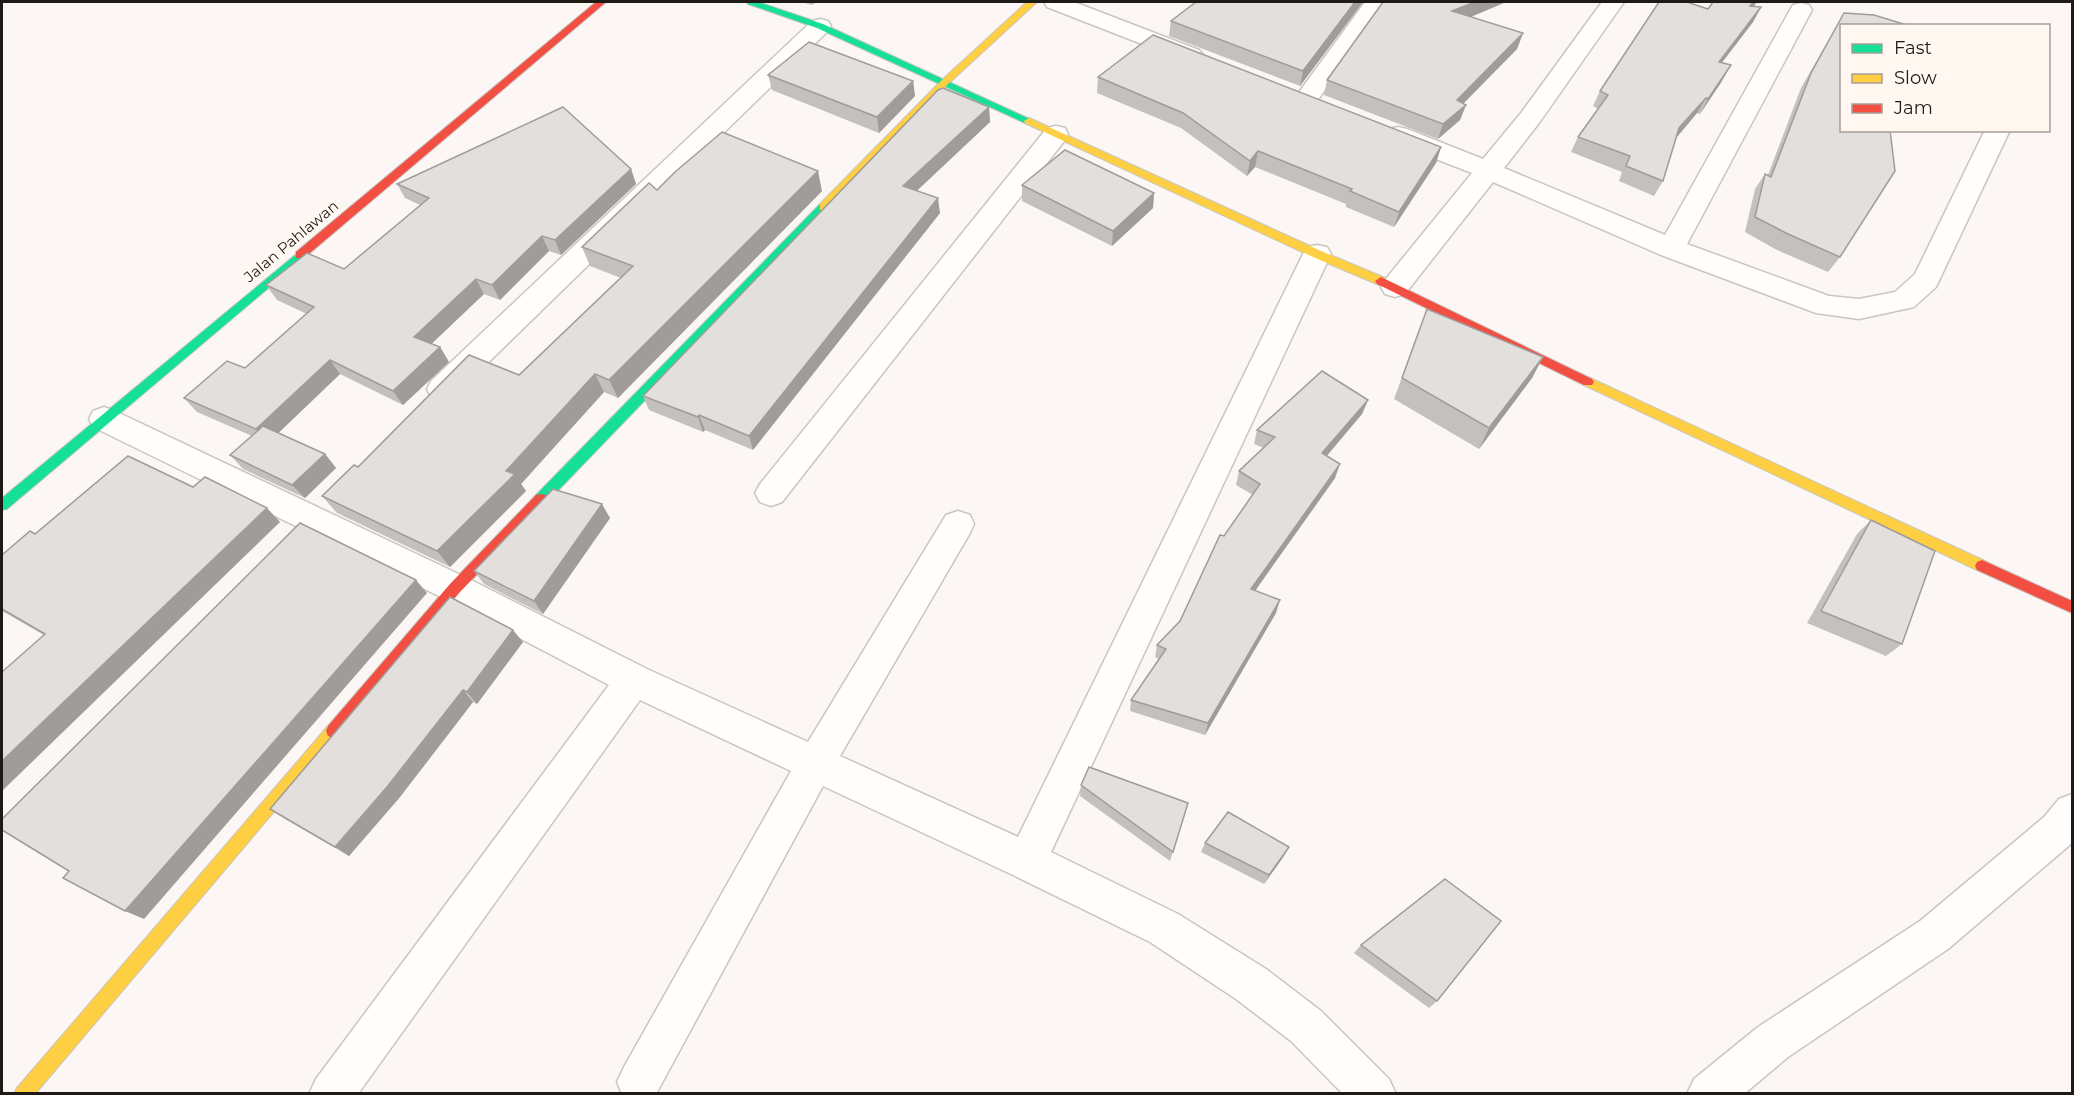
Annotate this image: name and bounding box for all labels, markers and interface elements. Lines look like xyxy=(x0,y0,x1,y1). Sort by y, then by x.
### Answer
legend xyxy=(1840,24,2050,132)
text: Fast xyxy=(1894,37,1932,59)
text: Slow xyxy=(1894,67,1937,89)
text: Jam xyxy=(1893,97,1933,119)
street label: Jalan Pahlawan xyxy=(239,196,342,287)

